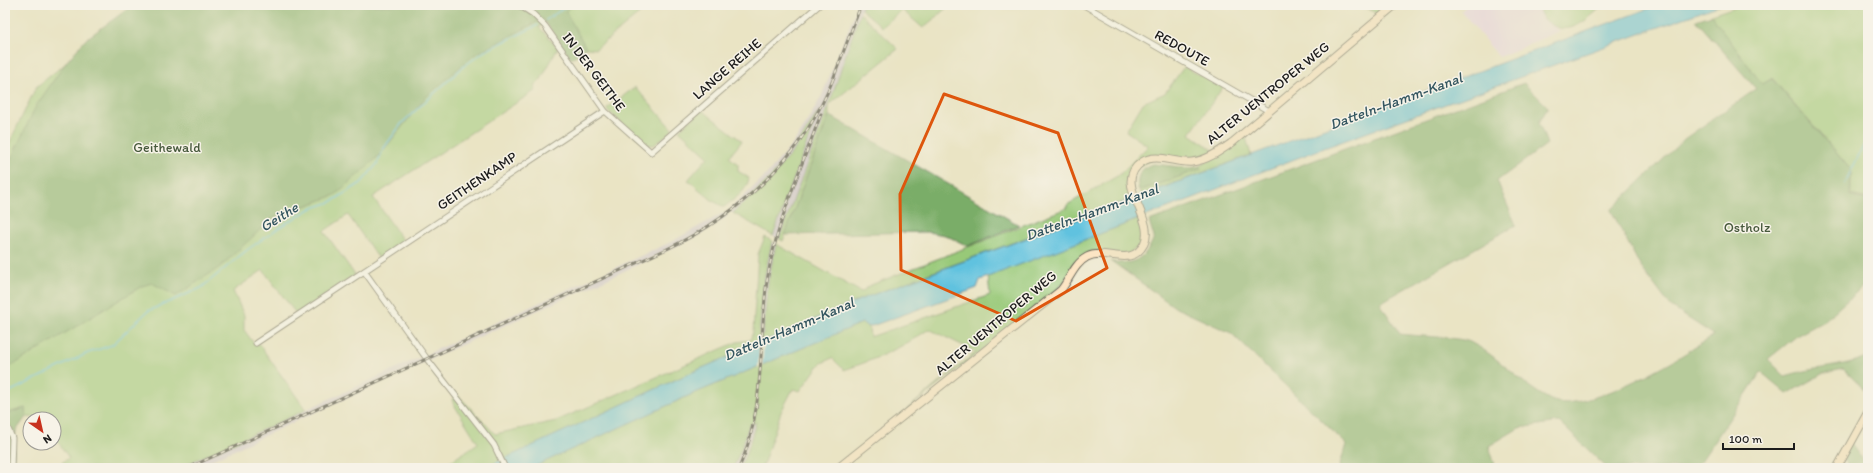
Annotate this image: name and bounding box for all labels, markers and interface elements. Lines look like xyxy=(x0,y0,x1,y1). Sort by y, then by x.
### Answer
street label: REDOUTE xyxy=(1152,26,1213,70)
street label: IN DER GEITHE xyxy=(559,29,629,115)
street label: LANGE REIHE xyxy=(689,35,765,103)
street label: ALTER UENTROPER WEG xyxy=(1203,38,1333,148)
water label: Datteln-Hamm-Kanal xyxy=(1327,68,1467,133)
park label: Geithewald xyxy=(133,139,201,156)
street label: GEITHENKAMP xyxy=(434,148,520,214)
water label: Datteln-Hamm-Kanal xyxy=(1023,179,1163,244)
water label: Geithe xyxy=(256,198,302,236)
park label: Ostholz xyxy=(1724,219,1771,236)
street label: ALTER UENTROPER WEG xyxy=(932,267,1060,379)
water label: Datteln-Hamm-Kanal xyxy=(721,293,859,365)
north arrow xyxy=(22,411,62,451)
scale bar xyxy=(1723,425,1794,451)
text: N xyxy=(41,431,54,446)
text: 100 m xyxy=(1729,432,1762,446)

